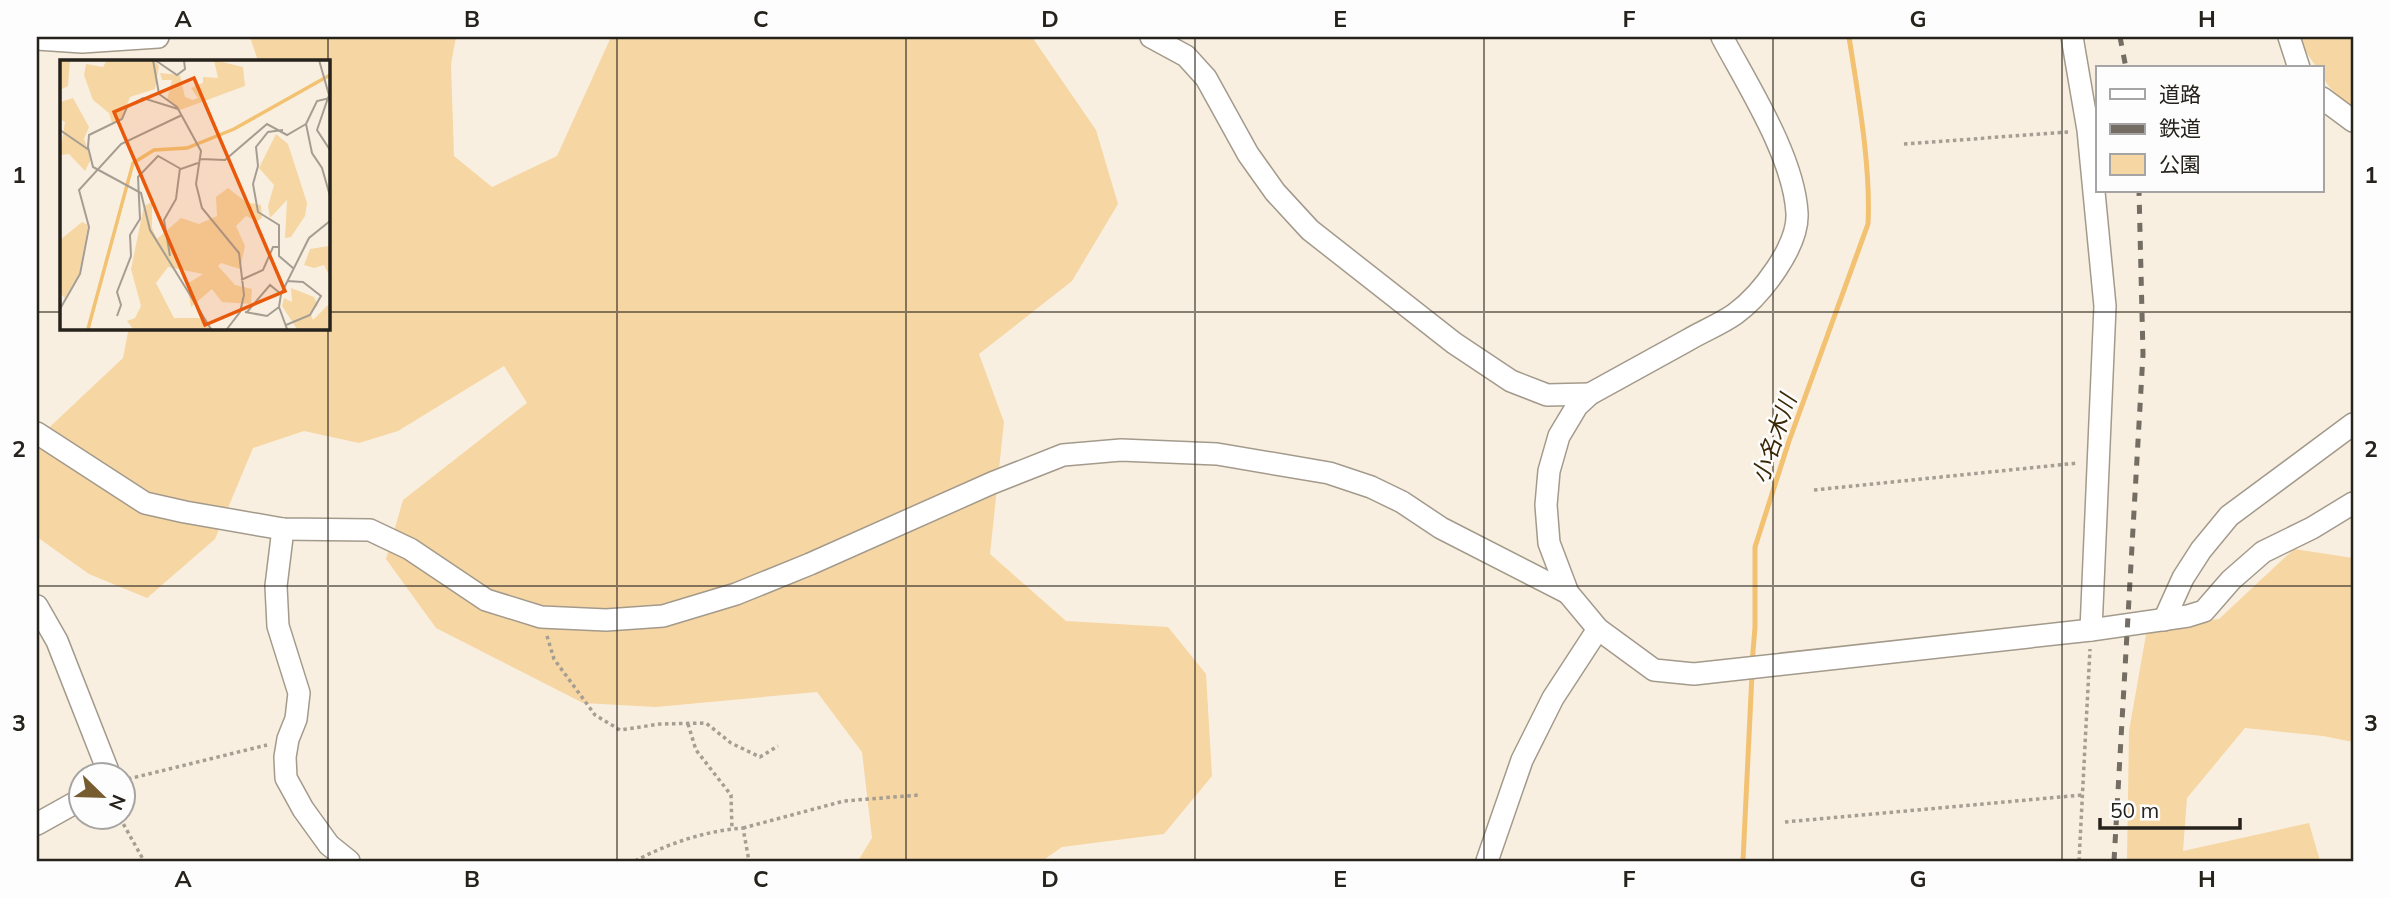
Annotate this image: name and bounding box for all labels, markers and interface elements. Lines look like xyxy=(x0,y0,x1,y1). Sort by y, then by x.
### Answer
text: A xyxy=(174,4,192,33)
text: B xyxy=(464,4,480,33)
text: C xyxy=(753,4,769,33)
text: D xyxy=(1041,4,1059,33)
text: E xyxy=(1333,4,1347,33)
text: F xyxy=(1622,4,1636,33)
text: G xyxy=(1909,4,1927,33)
text: H xyxy=(2198,4,2216,33)
inset map xyxy=(60,60,329,329)
legend xyxy=(2096,66,2324,192)
text: 道路 xyxy=(2159,81,2201,107)
text: 鉄道 xyxy=(2159,115,2201,141)
text: 公園 xyxy=(2159,151,2201,177)
text: 1 xyxy=(12,160,26,189)
text: 1 xyxy=(2364,160,2378,189)
water label: 小名木川 xyxy=(1745,388,1803,487)
text: 2 xyxy=(12,434,26,463)
text: 2 xyxy=(2364,434,2378,463)
text: 3 xyxy=(12,708,26,737)
text: 3 xyxy=(2364,708,2378,737)
north arrow xyxy=(66,762,136,832)
scale bar xyxy=(2100,786,2240,830)
text: N xyxy=(104,791,131,814)
text: 50 m xyxy=(2110,797,2159,823)
text: A xyxy=(174,864,192,893)
text: B xyxy=(464,864,480,893)
text: C xyxy=(753,864,769,893)
text: D xyxy=(1041,864,1059,893)
text: E xyxy=(1333,864,1347,893)
text: F xyxy=(1622,864,1636,893)
text: G xyxy=(1909,864,1927,893)
text: H xyxy=(2198,864,2216,893)

